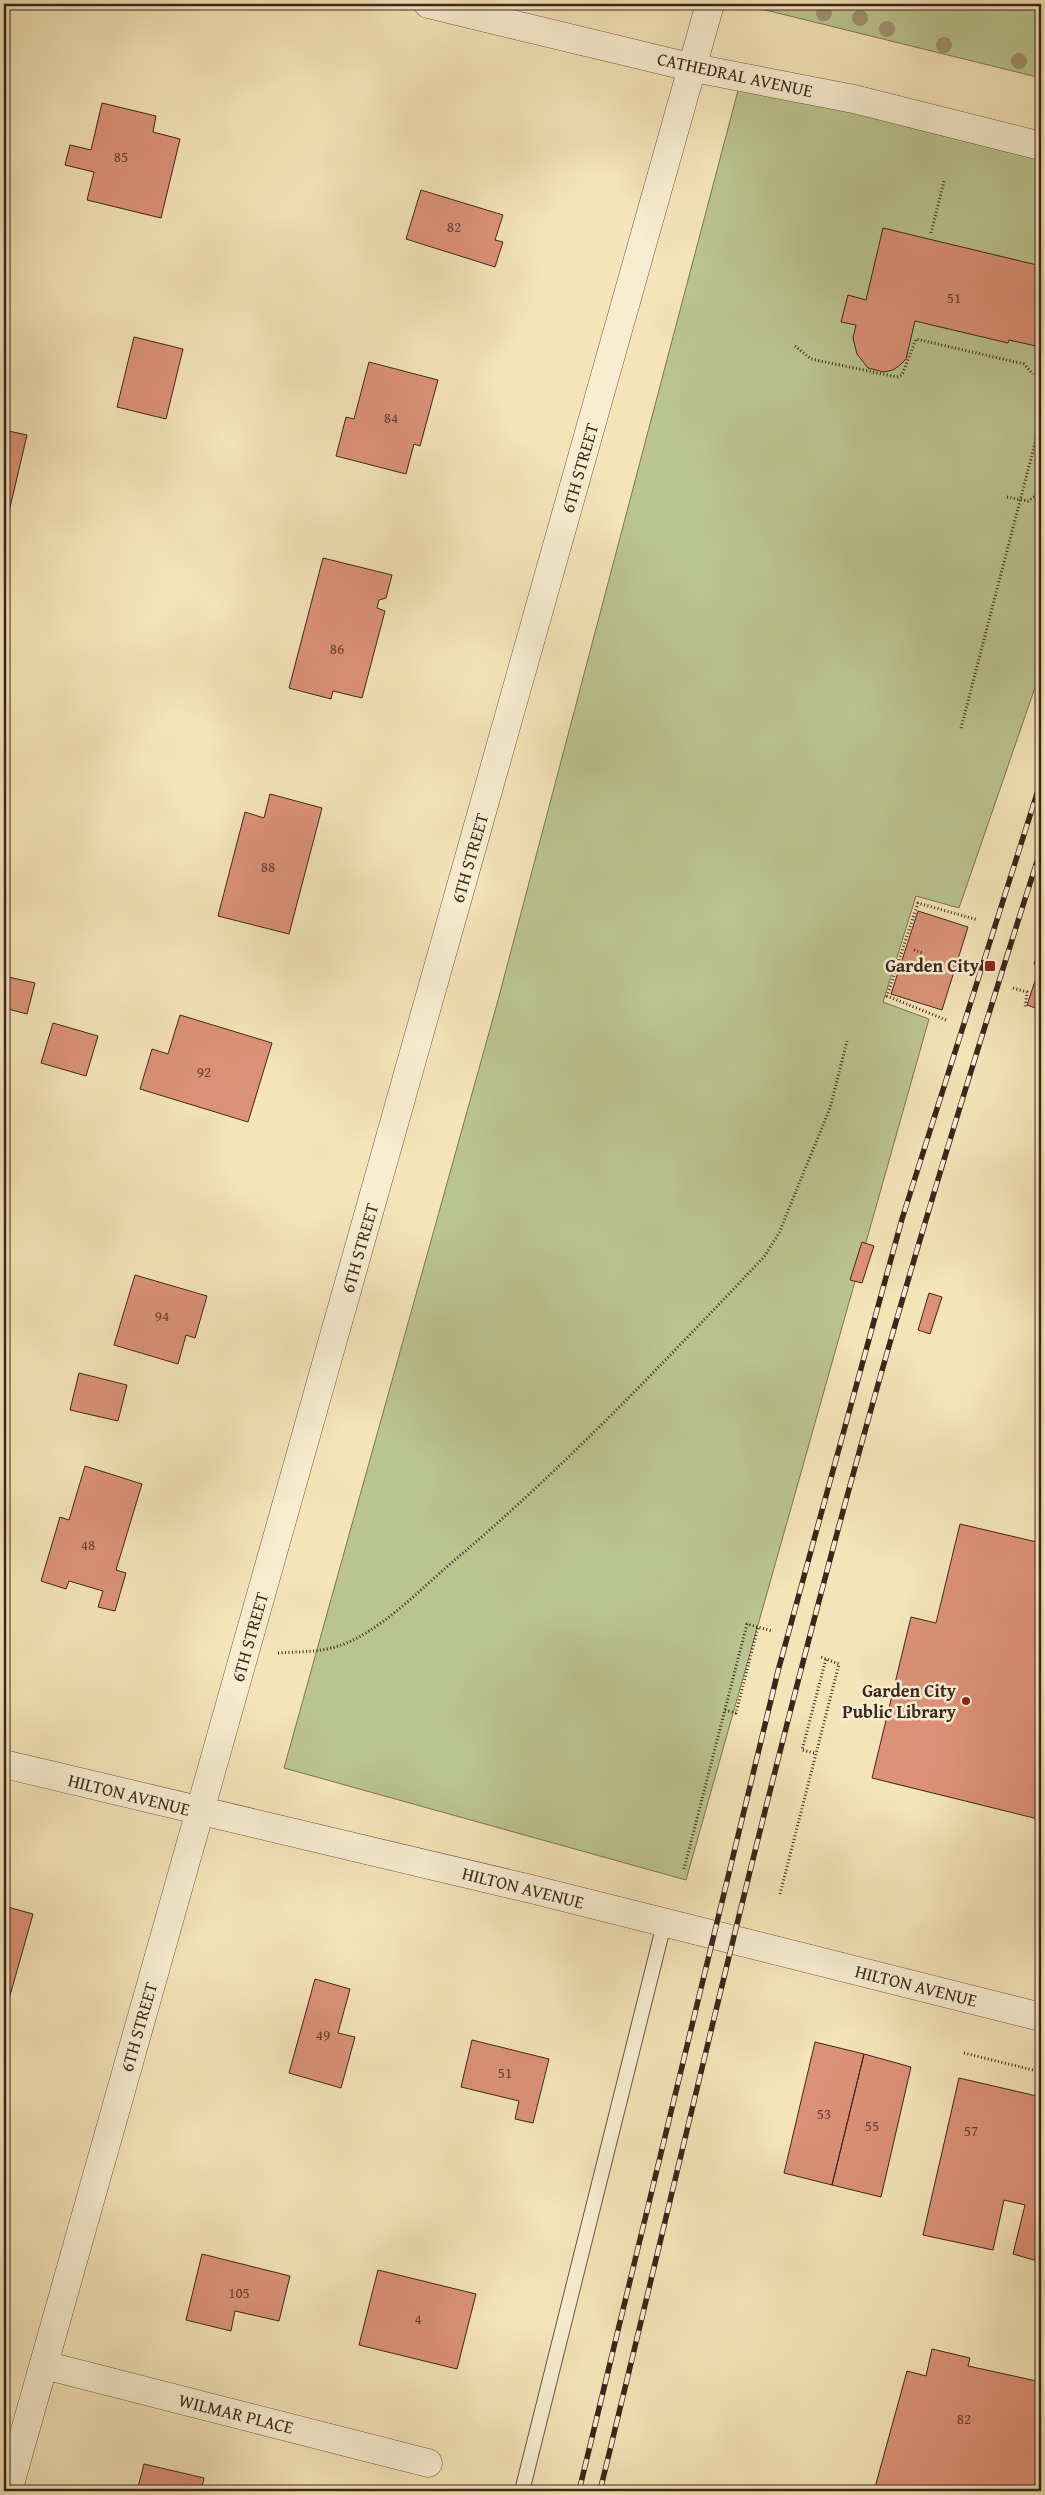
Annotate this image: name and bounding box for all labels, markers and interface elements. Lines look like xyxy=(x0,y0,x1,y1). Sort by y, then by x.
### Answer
street label: CATHEDRAL AVENUE xyxy=(655,45,815,104)
house number: 85 xyxy=(114,146,128,167)
house number: 82 xyxy=(447,216,461,237)
house number: 51 xyxy=(947,287,961,308)
house number: 84 xyxy=(384,407,398,428)
street label: 6TH STREET xyxy=(554,420,605,516)
house number: 86 xyxy=(330,638,344,659)
street label: 6TH STREET xyxy=(444,810,495,906)
house number: 88 xyxy=(261,856,275,877)
place label: Garden City xyxy=(885,952,980,979)
marker: Garden City xyxy=(983,959,997,973)
house number: 92 xyxy=(197,1061,211,1082)
street label: 6TH STREET xyxy=(334,1200,385,1296)
house number: 94 xyxy=(155,1305,169,1326)
house number: 48 xyxy=(81,1534,95,1555)
street label: 6TH STREET xyxy=(224,1589,275,1685)
place label: Garden City Public Library xyxy=(842,1677,957,1725)
marker: Garden City Public Library xyxy=(960,1695,972,1707)
street label: HILTON AVENUE xyxy=(65,1766,193,1823)
street label: HILTON AVENUE xyxy=(459,1859,587,1916)
street label: HILTON AVENUE xyxy=(852,1957,980,2014)
street label: 6TH STREET xyxy=(113,1979,164,2075)
house number: 49 xyxy=(316,2024,330,2045)
house number: 51 xyxy=(498,2062,512,2083)
house number: 53 xyxy=(817,2103,831,2124)
house number: 55 xyxy=(865,2115,879,2136)
house number: 57 xyxy=(964,2120,978,2141)
house number: 105 xyxy=(228,2282,250,2303)
house number: 4 xyxy=(414,2308,422,2329)
street label: WILMAR PLACE xyxy=(176,2386,296,2441)
house number: 82 xyxy=(957,2408,971,2429)

